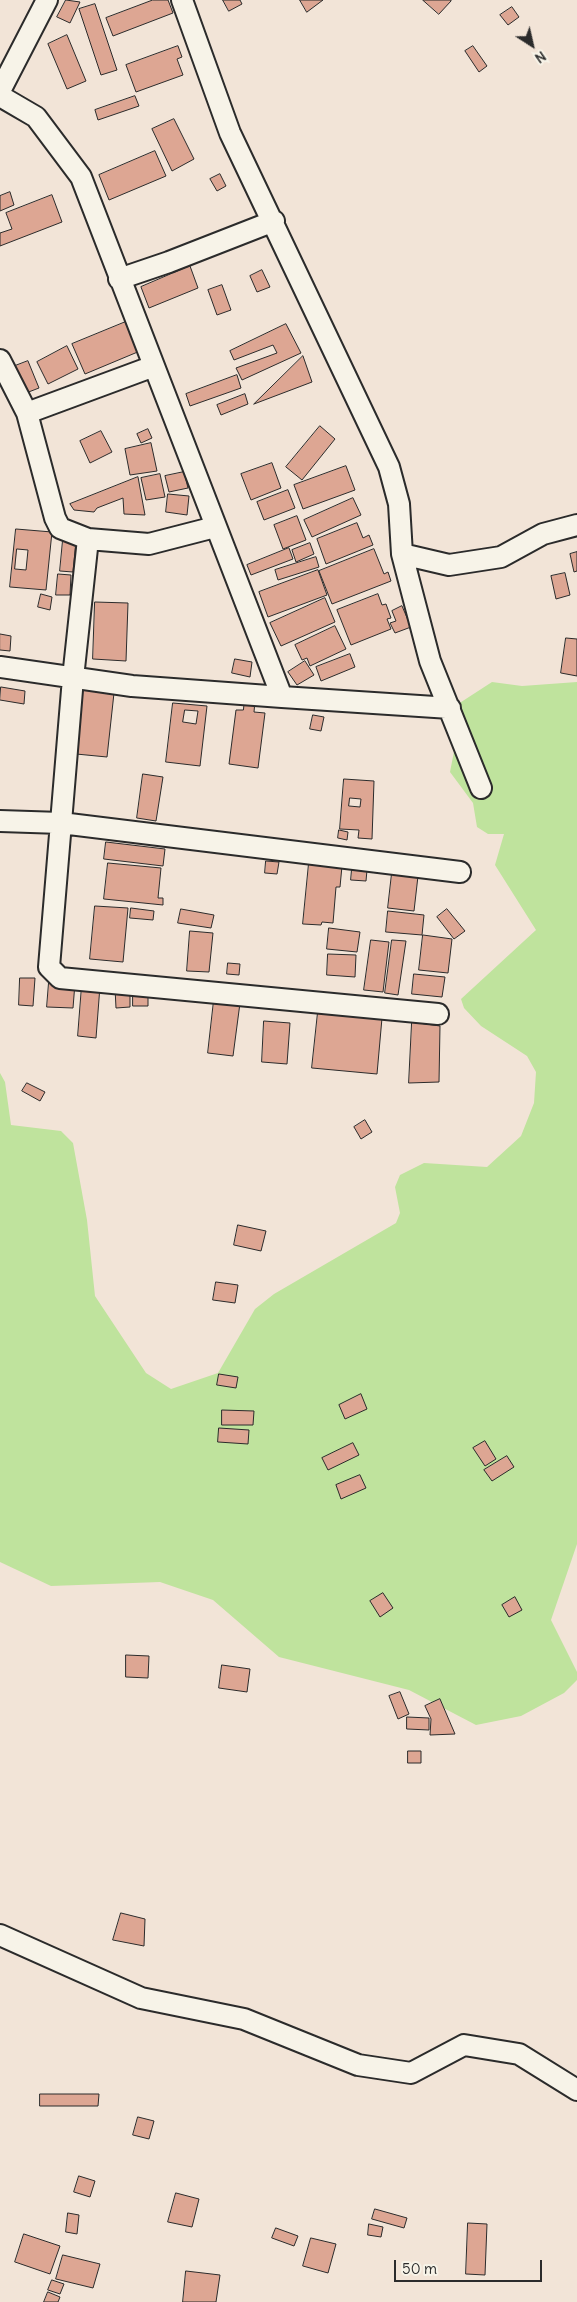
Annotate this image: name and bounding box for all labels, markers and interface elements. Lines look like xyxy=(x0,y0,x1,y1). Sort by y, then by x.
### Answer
north arrow xyxy=(507,20,557,70)
text: N xyxy=(531,47,550,67)
scale bar xyxy=(397,2250,544,2282)
text: 50 m xyxy=(402,2259,437,2278)

